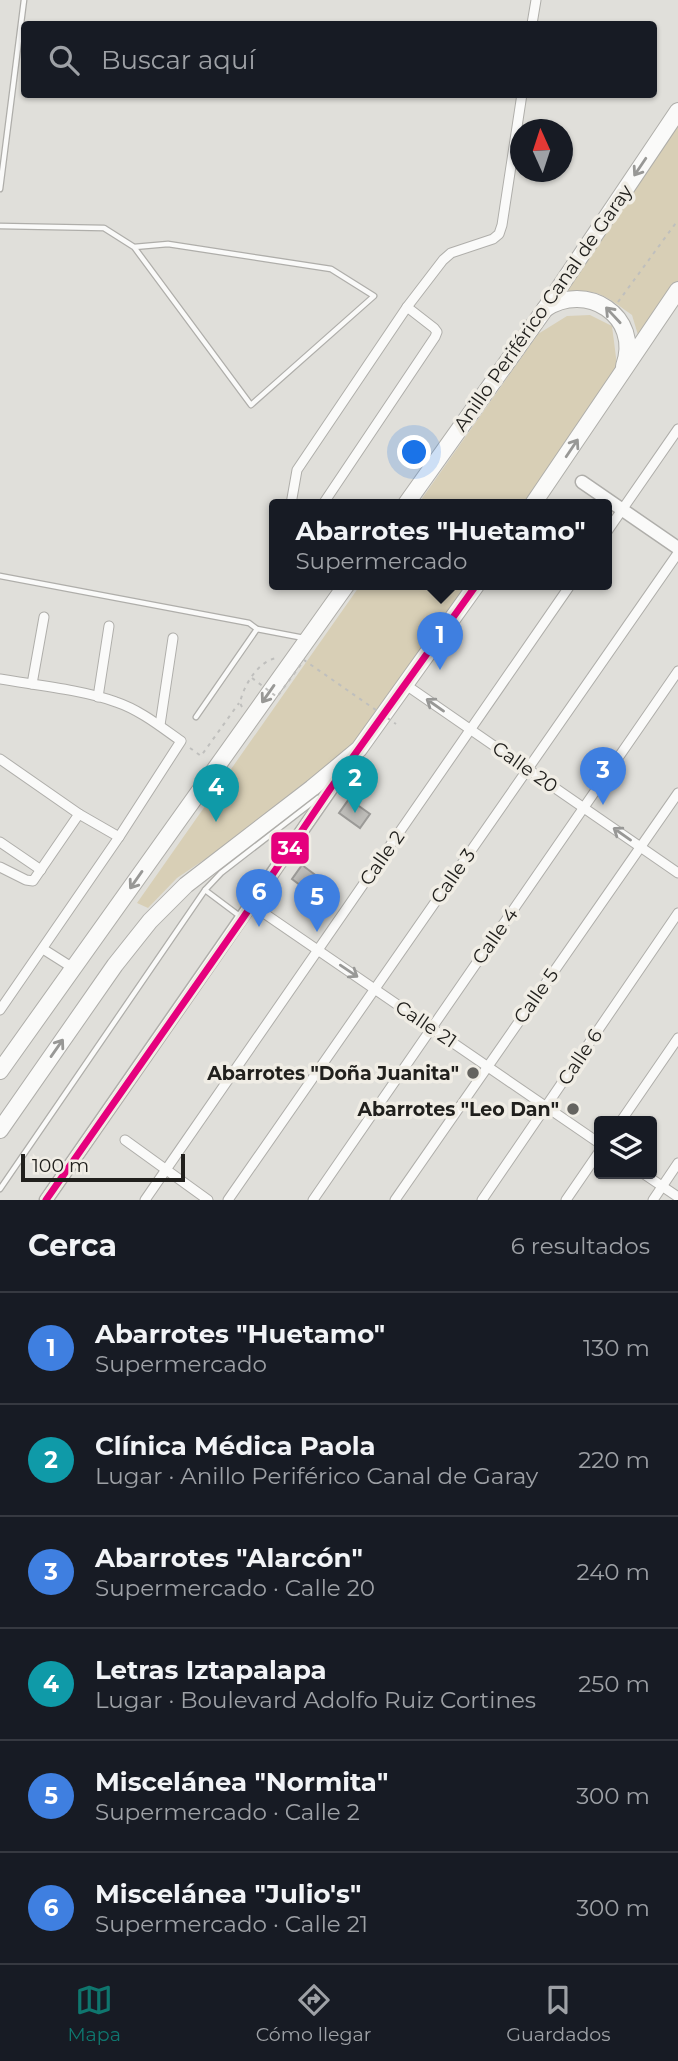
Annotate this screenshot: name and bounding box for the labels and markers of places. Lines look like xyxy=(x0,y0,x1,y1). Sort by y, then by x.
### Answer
pin: 1 xyxy=(417,612,463,670)
pin: 3 xyxy=(580,747,626,805)
pin: 2 xyxy=(332,755,378,813)
pin: 4 xyxy=(193,764,239,822)
pin: 6 xyxy=(236,869,282,927)
pin: 5 xyxy=(294,874,340,932)
place label: Abarrotes "Doña Juanita" xyxy=(206,1062,459,1085)
marker: Abarrotes "Doña Juanita" xyxy=(465,1065,481,1081)
place label: Abarrotes "Leo Dan" xyxy=(356,1098,559,1121)
marker: Abarrotes "Leo Dan" xyxy=(565,1101,581,1117)

